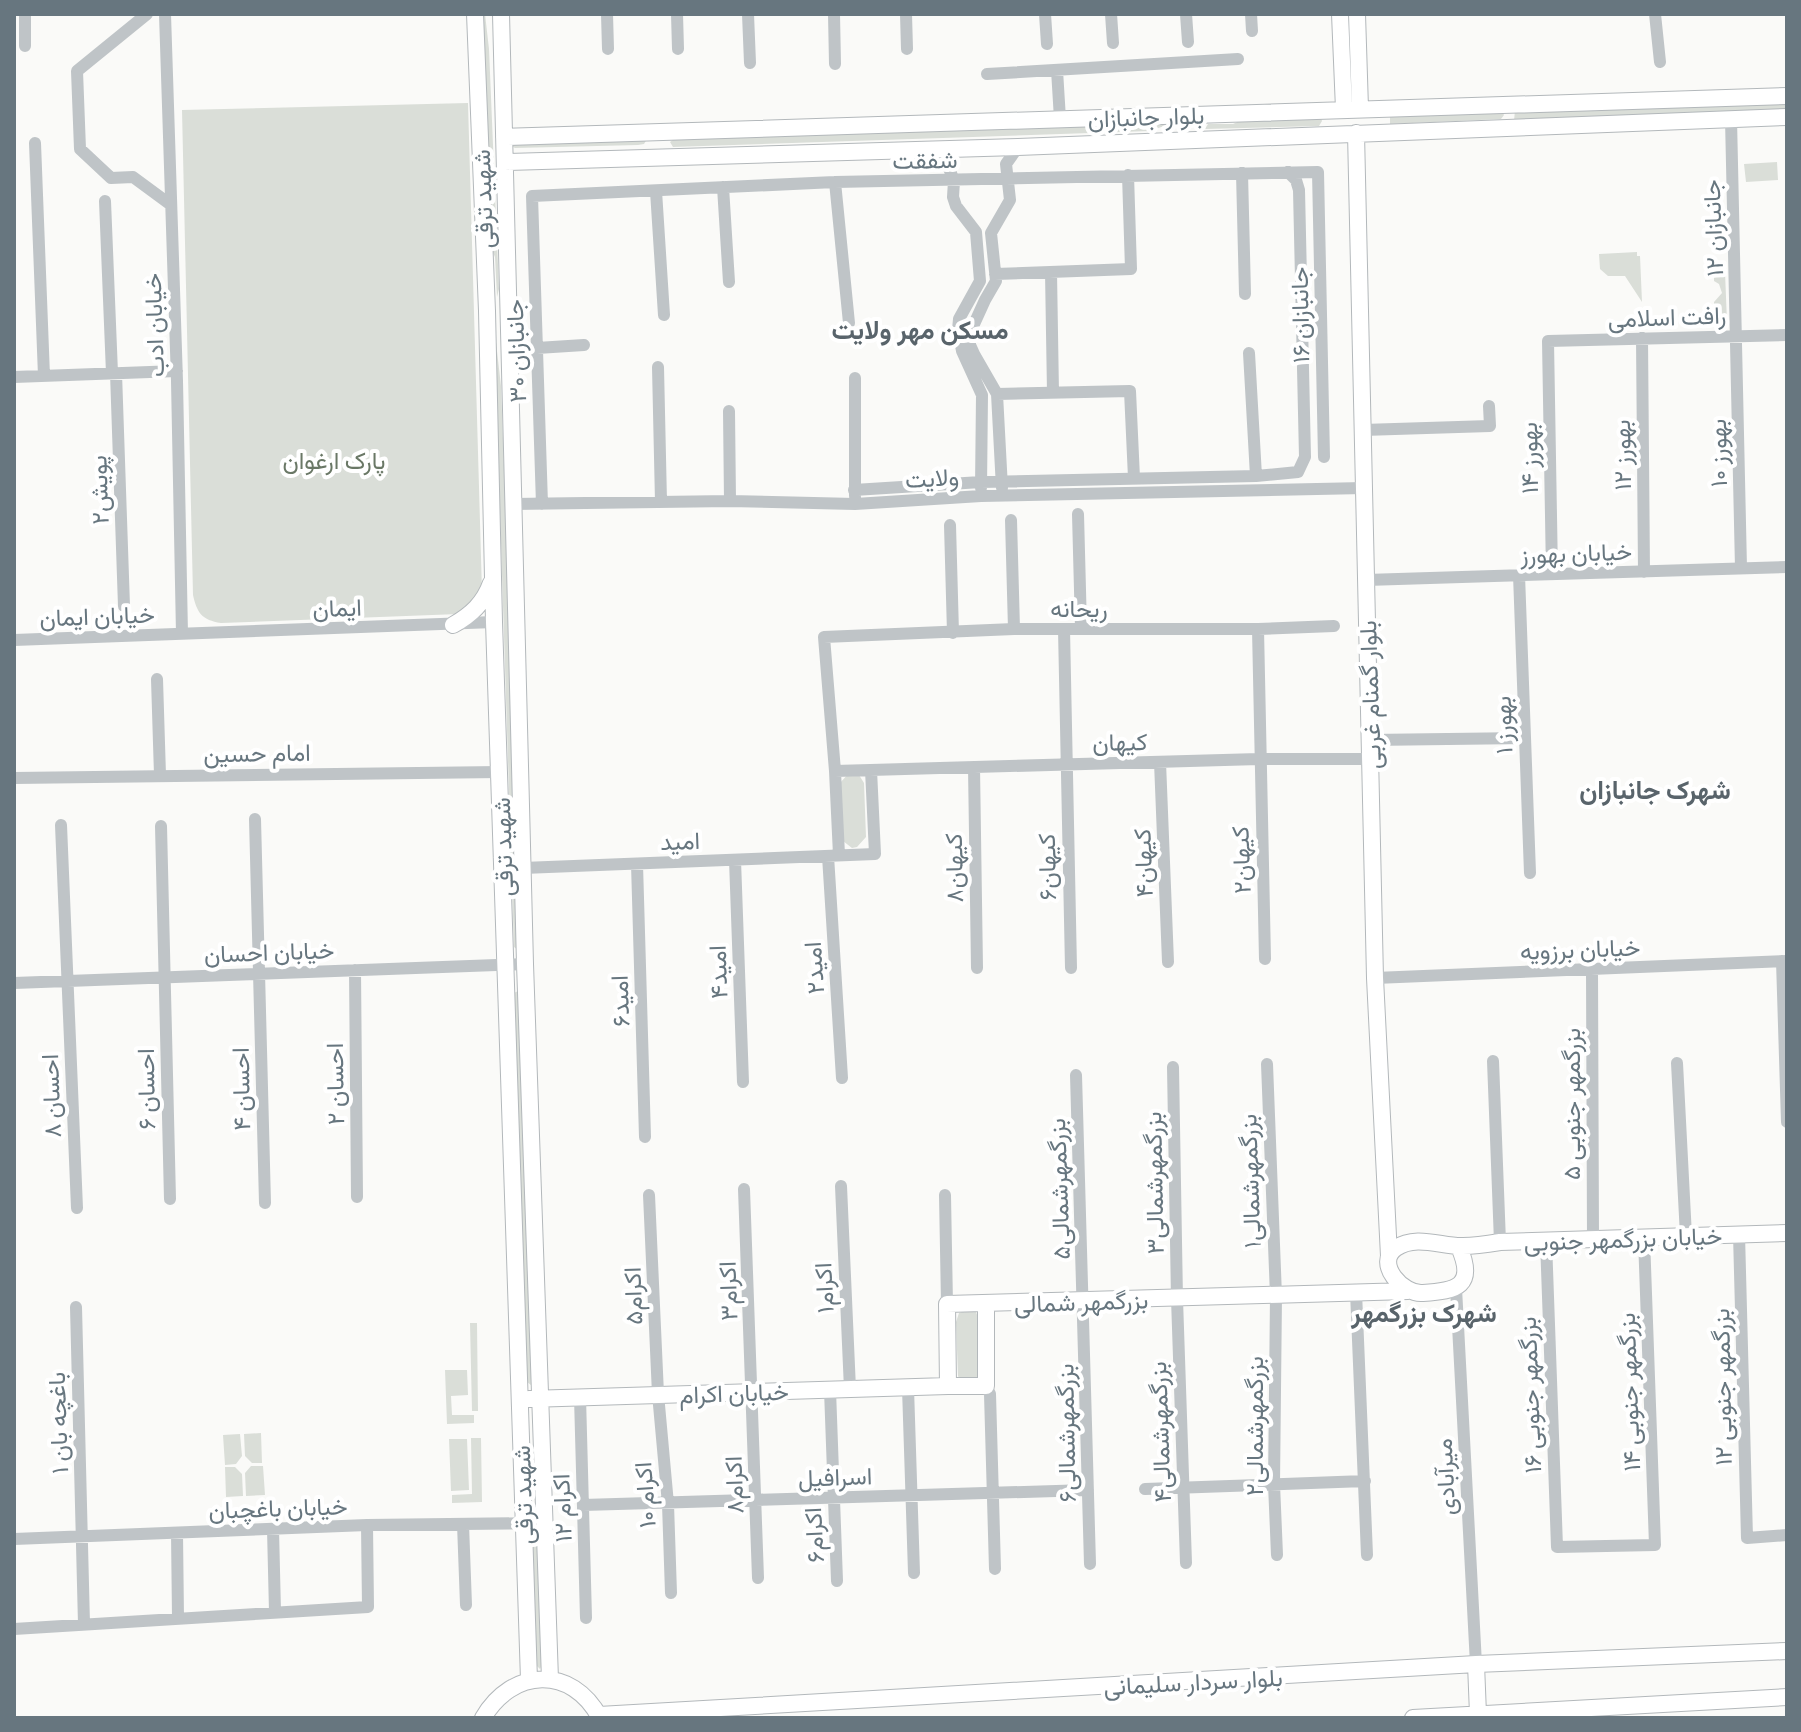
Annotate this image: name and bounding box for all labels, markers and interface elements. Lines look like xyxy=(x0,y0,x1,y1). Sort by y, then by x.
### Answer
street label: بلوار جانبازان xyxy=(1087,99,1205,135)
street label: شفقت xyxy=(892,144,958,174)
street label: شهید ترقی xyxy=(466,149,500,249)
street label: جانبازان ۱۲ xyxy=(1696,179,1730,277)
street label: جانبازان ۱۶ xyxy=(1284,267,1316,363)
street label: خیابان ادب xyxy=(137,272,170,378)
street label: جانبازان ۳۰ xyxy=(499,299,533,403)
street label: رافت اسلامی xyxy=(1607,299,1727,335)
district label: مسکن مهر ولایت xyxy=(831,313,1009,346)
street label: بهورز ۱۲ xyxy=(1606,419,1638,491)
street label: بهورز ۱۰ xyxy=(1702,419,1734,487)
street label: بهورز ۱۴ xyxy=(1513,422,1545,494)
park label: پارک ارغوان xyxy=(282,445,386,477)
street label: پویش۲ xyxy=(82,455,117,525)
street label: ولایت xyxy=(904,461,960,495)
street label: خیابان بهورز xyxy=(1519,536,1632,570)
street label: ایمان xyxy=(312,592,362,623)
street label: ریحانه xyxy=(1050,593,1108,624)
street label: خیابان ایمان xyxy=(39,598,155,633)
street label: بلوار گمنام غربی xyxy=(1352,620,1389,770)
street label: بهورز ۱ xyxy=(1486,695,1520,755)
street label: کیهان xyxy=(1092,726,1148,758)
street label: امام حسین xyxy=(203,737,311,770)
district label: شهرک جانبازان xyxy=(1579,773,1731,806)
street label: شهید ترقی xyxy=(486,797,520,897)
street label: امید xyxy=(660,825,700,856)
street label: کیهان۲ xyxy=(1224,826,1258,894)
street label: کیهان۴ xyxy=(1126,828,1160,898)
street label: کیهان۸ xyxy=(938,833,970,903)
street label: کیهان۶ xyxy=(1031,833,1063,901)
street label: خیابان برزویه xyxy=(1519,931,1641,967)
street label: خیابان احسان xyxy=(203,934,335,969)
street label: امید۲ xyxy=(797,941,830,995)
street label: امید۴ xyxy=(702,945,733,999)
street label: امید۶ xyxy=(604,975,635,1027)
street label: بزرگمهر جنوبی ۵ xyxy=(1556,1028,1587,1180)
street label: احسان ۲ xyxy=(319,1043,349,1125)
street label: احسان ۴ xyxy=(225,1047,255,1131)
street label: احسان ۶ xyxy=(130,1048,160,1130)
street label: احسان ۸ xyxy=(34,1054,66,1138)
street label: بزرگمهرشمالی۳ xyxy=(1137,1111,1171,1255)
street label: بزرگمهرشمالی۱ xyxy=(1232,1113,1268,1249)
street label: بزرگمهرشمالی۵ xyxy=(1041,1118,1077,1260)
street label: خیابان بزرگمهر جنوبی xyxy=(1523,1220,1723,1258)
street label: اکرام۳ xyxy=(711,1261,746,1321)
street label: اکرام۱ xyxy=(807,1262,842,1314)
street label: اکرام۵ xyxy=(616,1266,650,1325)
street label: بزرگمهر شمالی xyxy=(1013,1284,1149,1320)
district label: شهرک بزرگمهر xyxy=(1350,1296,1497,1329)
street label: بزرگمهر جنوبی ۱۲ xyxy=(1705,1308,1739,1466)
street label: بزرگمهر جنوبی ۱۴ xyxy=(1611,1312,1647,1472)
street label: بزرگمهر جنوبی ۱۶ xyxy=(1512,1316,1548,1474)
street label: بزرگمهرشمالی۲ xyxy=(1239,1356,1270,1496)
street label: بزرگمهرشمالی۴ xyxy=(1142,1361,1178,1503)
street label: بزرگمهرشمالی۶ xyxy=(1049,1363,1083,1503)
street label: باغچه بان ۱ xyxy=(41,1371,76,1474)
street label: خیابان اکرام xyxy=(679,1376,789,1411)
street label: میرآبادی xyxy=(1427,1438,1463,1516)
street label: شهید ترقی xyxy=(506,1445,540,1545)
street label: اکرام۸ xyxy=(717,1455,751,1514)
street label: اسرافیل xyxy=(797,1460,873,1494)
street label: اکرام ۱۰ xyxy=(627,1461,664,1529)
street label: اکرام ۱۲ xyxy=(545,1473,580,1543)
street label: خیابان باغچبان xyxy=(208,1490,348,1527)
street label: اکرام۶ xyxy=(797,1506,832,1563)
street label: بلوار سردار سلیمانی xyxy=(1103,1662,1283,1702)

